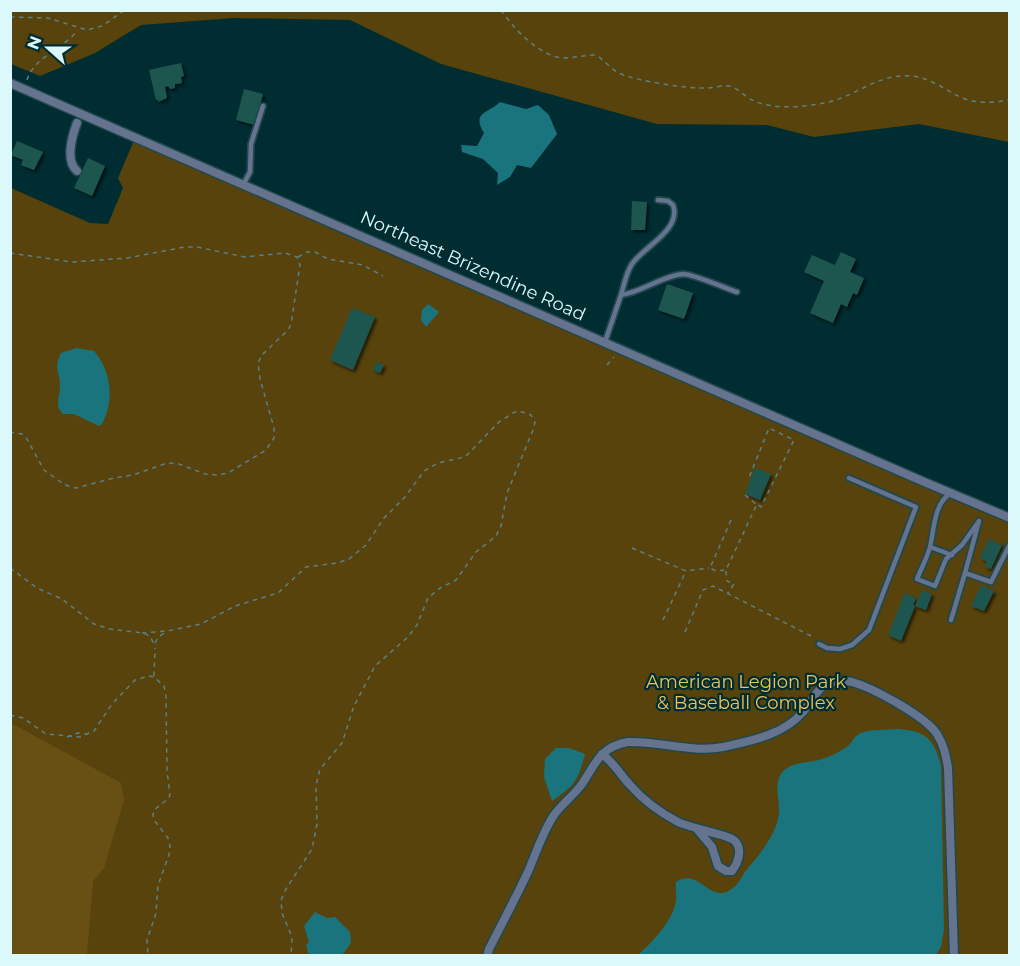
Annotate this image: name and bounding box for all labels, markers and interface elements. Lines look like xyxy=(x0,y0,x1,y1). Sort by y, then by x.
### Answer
north arrow xyxy=(18,18,78,78)
text: N xyxy=(23,33,46,52)
street label: Northeast Brizendine Road xyxy=(357,206,589,326)
park label: American Legion Park & Baseball Complex xyxy=(646,671,846,714)

